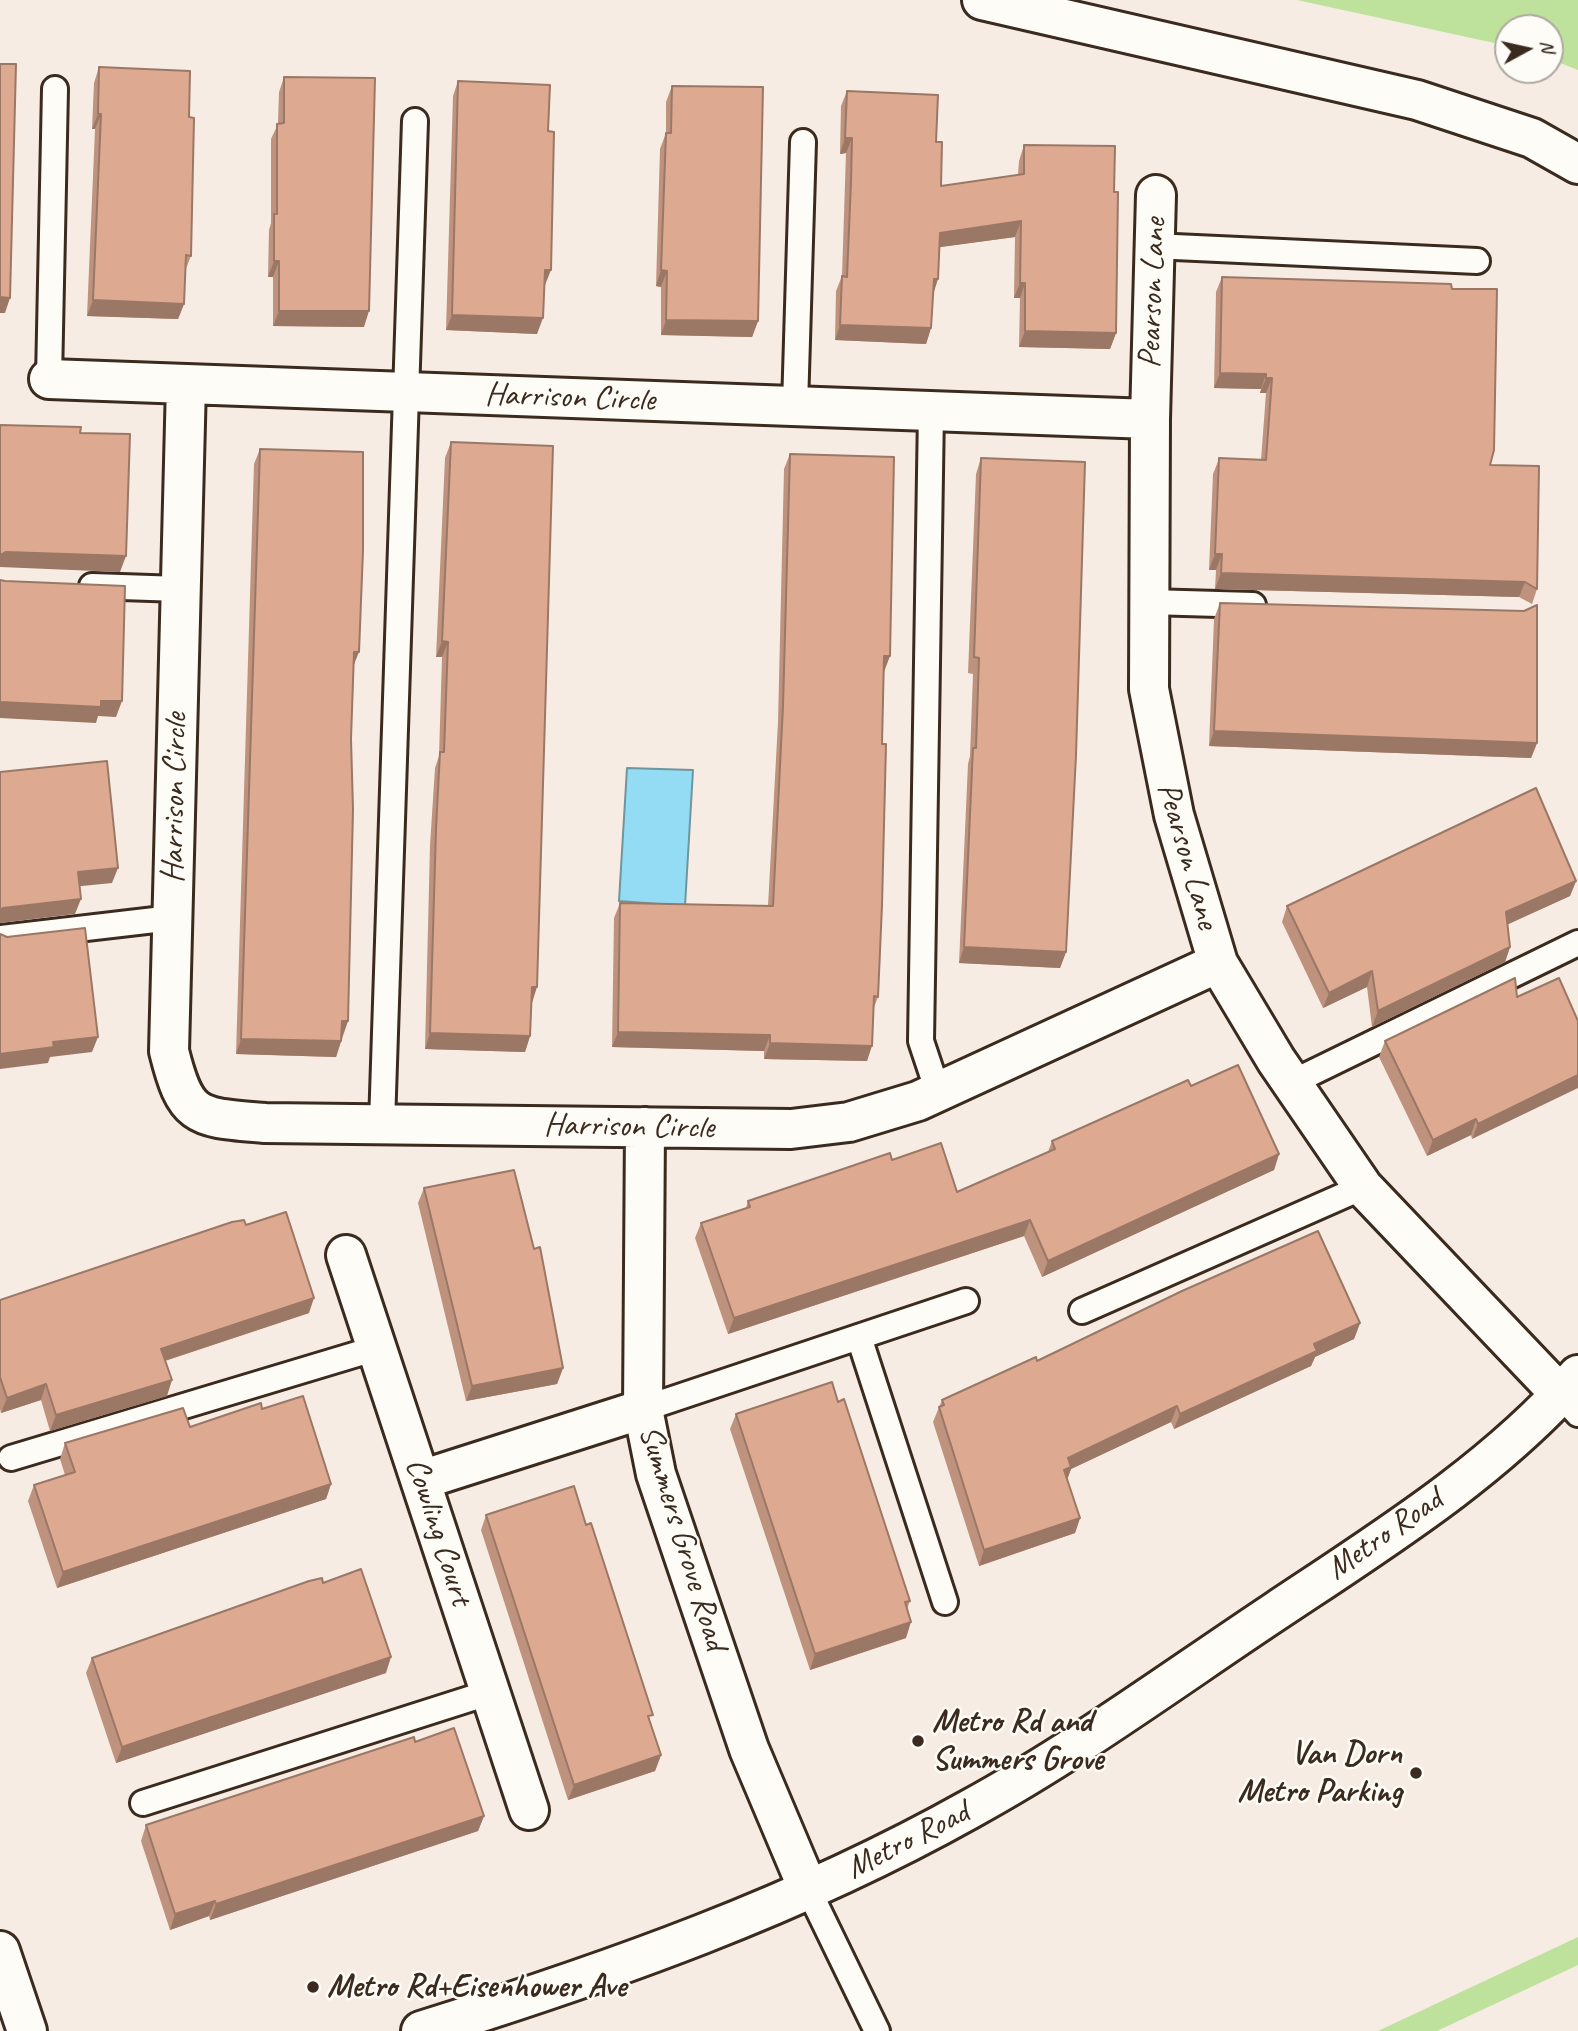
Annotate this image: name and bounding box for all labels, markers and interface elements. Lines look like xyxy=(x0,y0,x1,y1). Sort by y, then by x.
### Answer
north arrow xyxy=(1494,14,1564,84)
text: N xyxy=(1535,39,1561,54)
street label: Pearson Lane xyxy=(1131,217,1175,369)
street label: Harrison Circle xyxy=(484,375,656,421)
street label: Harrison Circle xyxy=(154,713,196,883)
street label: Pearson Lane xyxy=(1147,778,1227,934)
street label: Harrison Circle xyxy=(544,1106,714,1148)
street label: Summers Grove Road xyxy=(629,1421,735,1655)
street label: Cowling Court xyxy=(396,1453,480,1611)
street label: Metro Road xyxy=(1320,1481,1450,1589)
place label: Metro Rd and Summers Grove xyxy=(932,1702,1103,1780)
marker: Metro Rd and Summers Grove xyxy=(910,1733,926,1749)
place label: Van Dorn Metro Parking xyxy=(1237,1734,1402,1812)
marker: Van Dorn Metro Parking xyxy=(1408,1765,1424,1781)
street label: Metro Road xyxy=(840,1793,976,1889)
place label: Metro Rd+Eisenhower Ave xyxy=(327,1967,626,2007)
marker: Metro Rd+Eisenhower Ave xyxy=(305,1979,321,1995)

